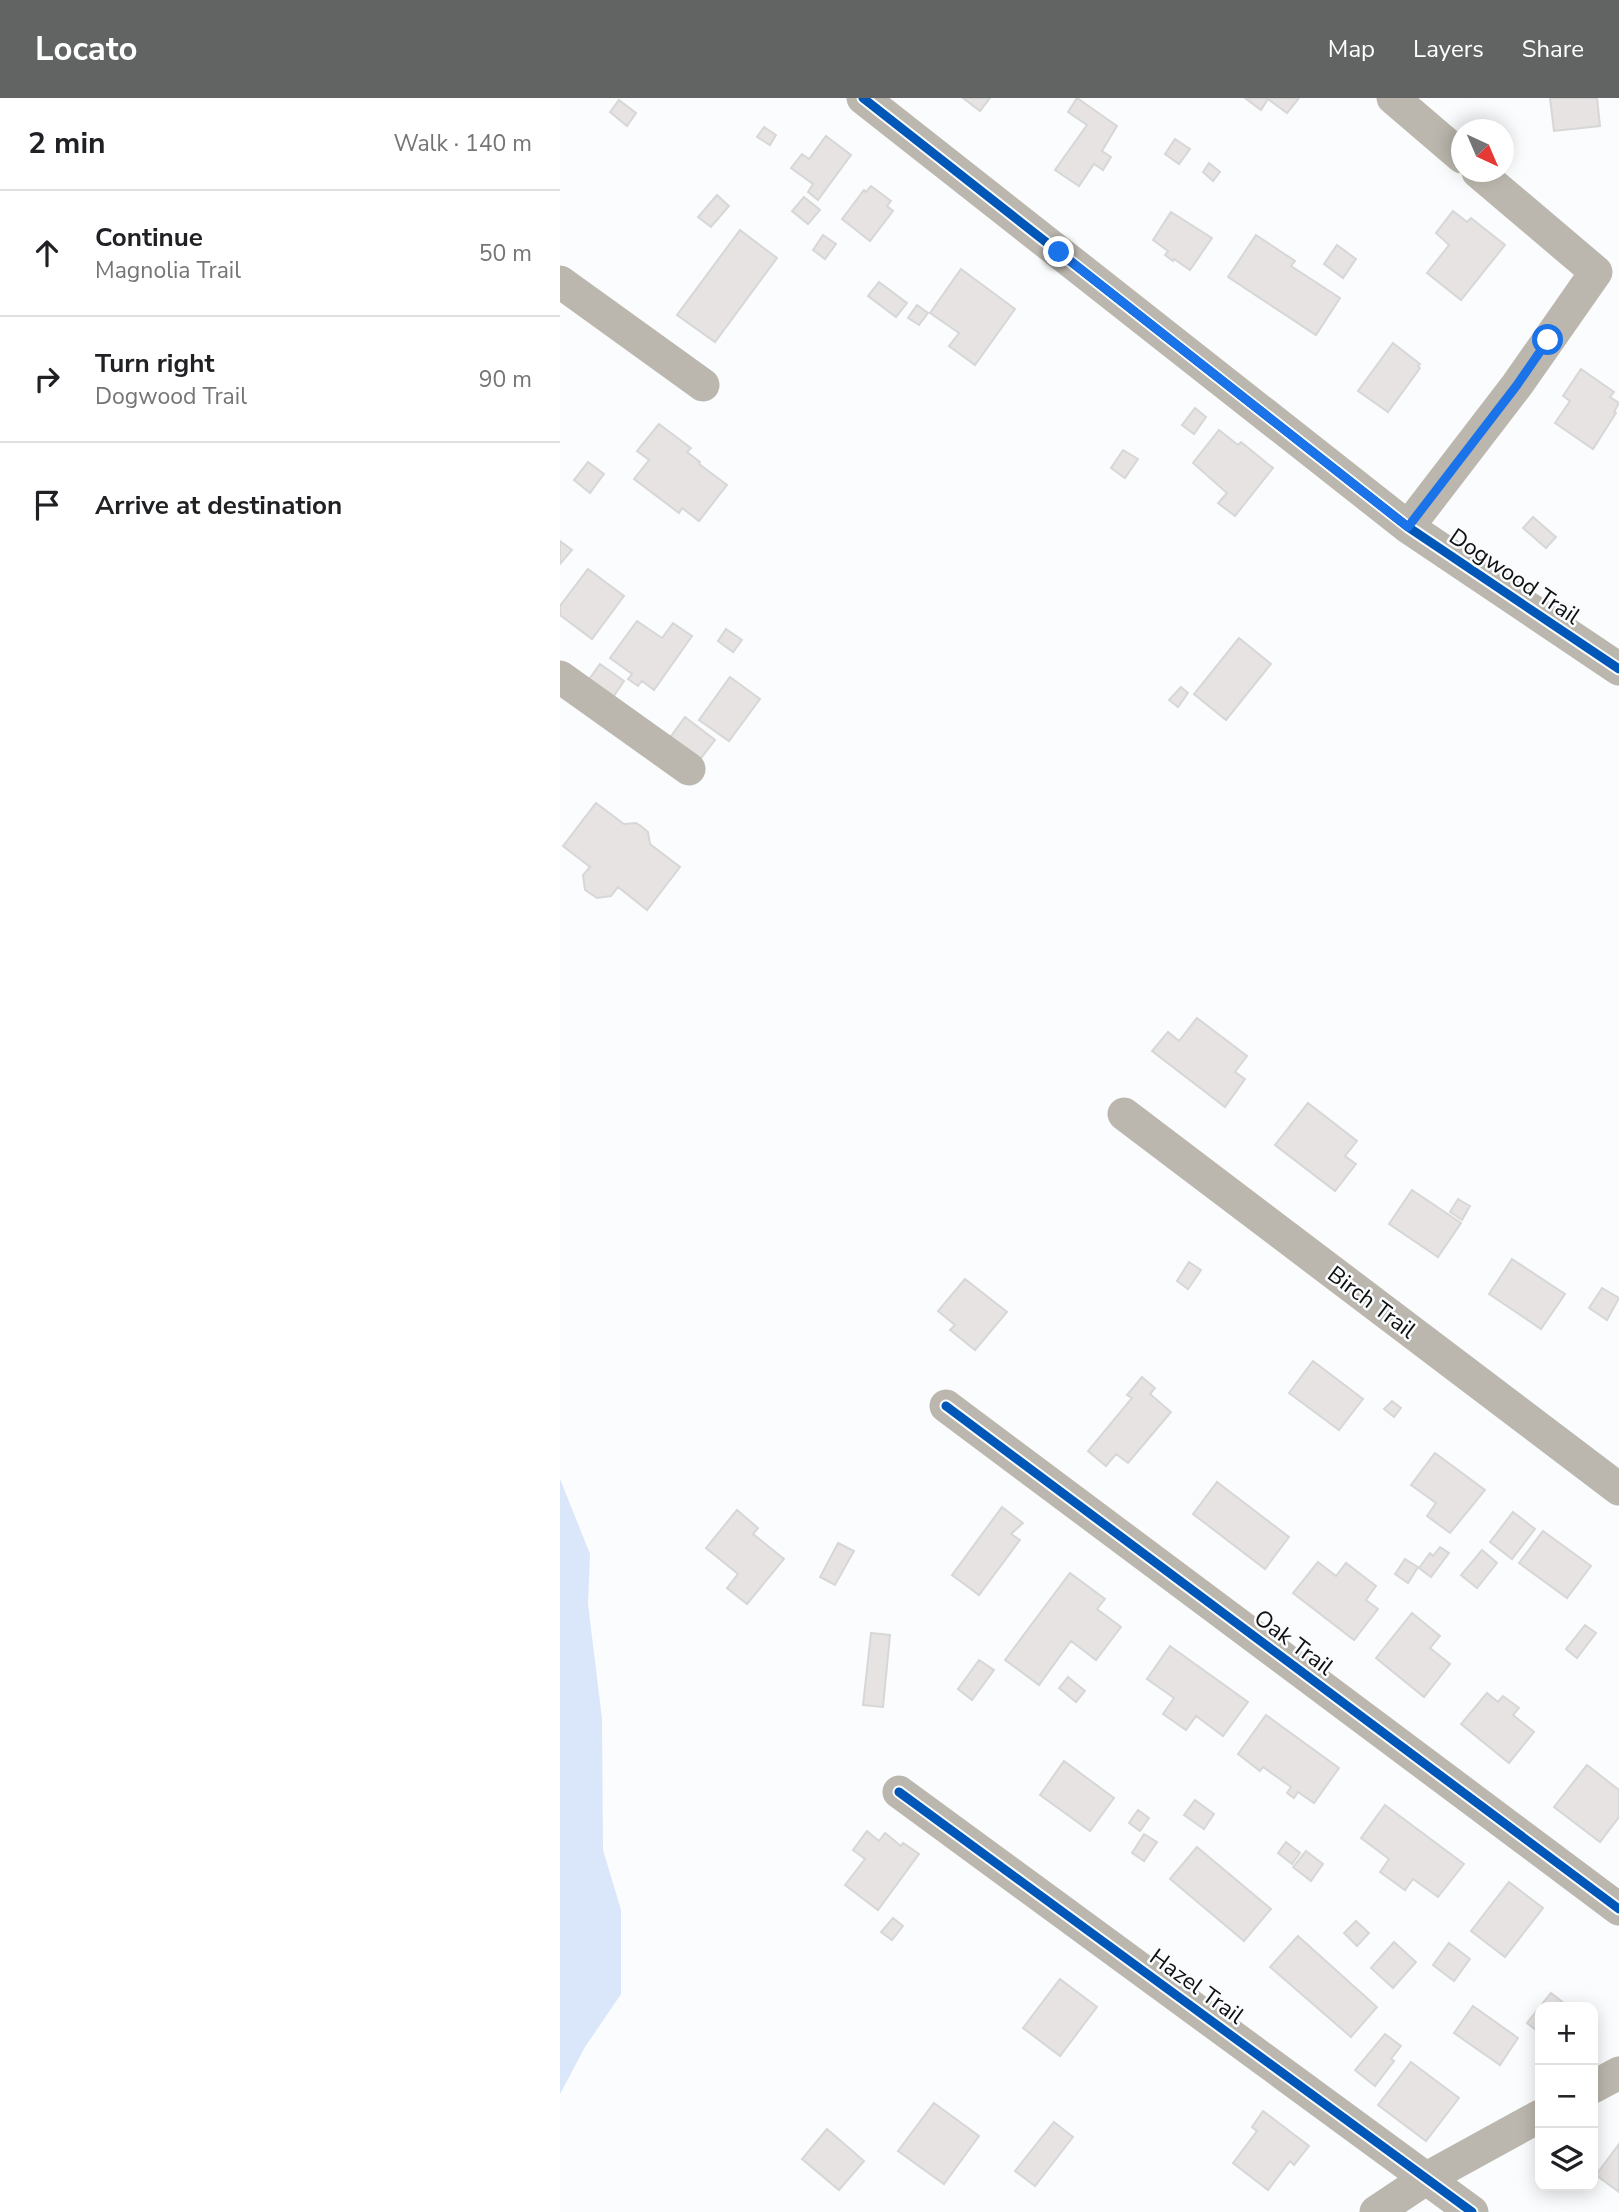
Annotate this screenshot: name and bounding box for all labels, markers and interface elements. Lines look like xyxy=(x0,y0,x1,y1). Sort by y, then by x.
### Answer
text: Locato xyxy=(35,27,137,72)
text: Map xyxy=(1328,33,1375,65)
text: Layers xyxy=(1413,33,1484,65)
text: Share xyxy=(1522,33,1584,65)
north arrow xyxy=(1451,119,1514,182)
text: 2 min xyxy=(28,123,106,164)
text: Walk · 140 m xyxy=(393,128,532,159)
text: Continue xyxy=(95,220,203,255)
icon: ahead xyxy=(28,234,66,272)
route end xyxy=(1043,236,1074,267)
text: 50 m xyxy=(479,238,532,269)
text: Magnolia Trail xyxy=(95,255,241,286)
route start xyxy=(1532,324,1563,355)
text: Turn right xyxy=(95,346,214,381)
icon: right xyxy=(28,360,66,398)
text: 90 m xyxy=(479,364,532,395)
text: Dogwood Trail xyxy=(95,381,247,412)
icon: arrive xyxy=(28,486,66,524)
text: Arrive at destination xyxy=(95,488,342,523)
street label: Dogwood Trail xyxy=(1443,521,1587,632)
street label: Birch Trail xyxy=(1321,1259,1422,1346)
street label: Oak Trail xyxy=(1248,1602,1340,1683)
street label: Hazel Trail xyxy=(1143,1942,1250,2031)
map controls xyxy=(1535,2002,1598,2191)
button: + xyxy=(1535,2002,1598,2065)
button: − xyxy=(1535,2065,1598,2128)
button: layers xyxy=(1535,2128,1598,2191)

